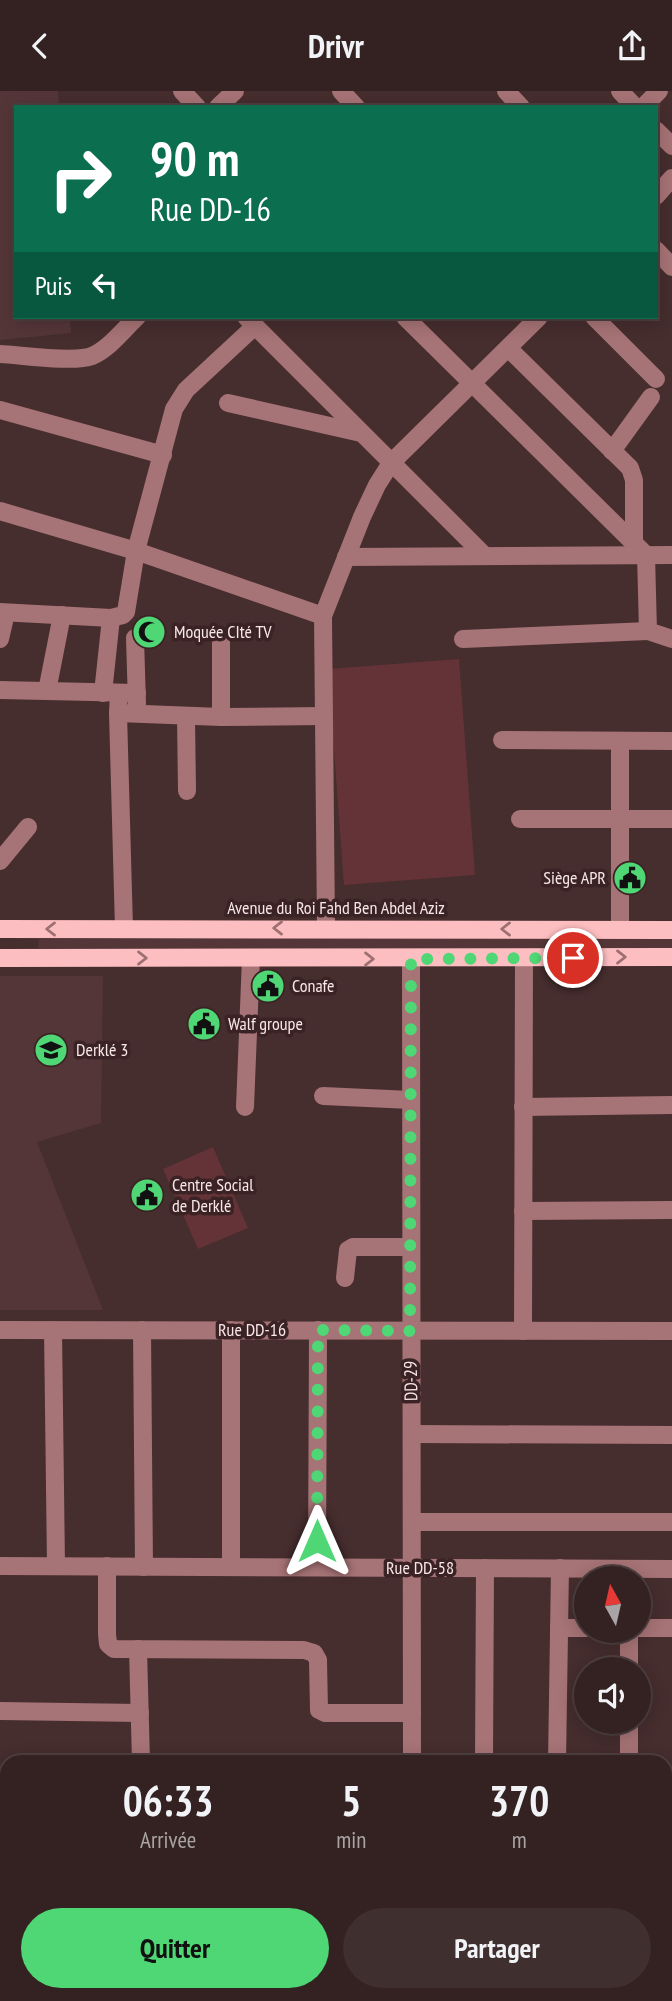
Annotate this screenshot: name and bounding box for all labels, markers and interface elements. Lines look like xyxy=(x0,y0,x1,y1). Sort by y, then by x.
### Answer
text: Drivr xyxy=(308,25,364,67)
icon: back xyxy=(21,27,59,65)
icon: share xyxy=(613,27,651,65)
text: 90 m xyxy=(150,126,239,190)
icon: right xyxy=(35,133,126,224)
text: Rue DD-16 xyxy=(150,188,271,230)
icon: left xyxy=(86,266,124,304)
text: Puis xyxy=(35,269,72,302)
mosque icon: Moquée CIté TV xyxy=(130,613,168,651)
place label: Moquée CIté TV xyxy=(174,620,272,643)
public building icon: Siège APR xyxy=(611,859,649,897)
place label: Siège APR xyxy=(543,866,606,889)
street label: Avenue du Roi Fahd Ben Abdel Aziz xyxy=(227,896,445,919)
one-way arrow xyxy=(273,920,283,936)
one-way arrow xyxy=(45,921,56,937)
one-way arrow xyxy=(500,921,511,937)
pin xyxy=(543,928,603,988)
icon: arrive xyxy=(554,939,592,977)
one-way arrow xyxy=(137,950,147,966)
one-way arrow xyxy=(616,950,627,965)
one-way arrow xyxy=(364,951,375,967)
public building icon: Conafe xyxy=(249,967,287,1005)
place label: Conafe xyxy=(292,974,335,997)
public building icon: Walf groupe xyxy=(185,1005,223,1043)
place label: Walf groupe xyxy=(228,1012,303,1035)
school or university icon: Derklé 3 xyxy=(32,1031,70,1069)
place label: Derklé 3 xyxy=(76,1038,128,1061)
place label: Centre Social de Derklé xyxy=(172,1173,254,1217)
public building icon: Centre Social de Derklé xyxy=(128,1176,166,1214)
street label: Rue DD-16 xyxy=(218,1318,286,1341)
street label: DD-29 xyxy=(399,1361,422,1401)
position arrow xyxy=(280,1504,354,1578)
street label: Rue DD-58 xyxy=(386,1556,454,1579)
north arrow xyxy=(574,1566,651,1643)
map controls xyxy=(574,1566,651,1734)
button: sound xyxy=(574,1657,651,1734)
text: 06:33 xyxy=(123,1773,214,1828)
text: 5 xyxy=(341,1773,361,1828)
text: 370 xyxy=(489,1773,549,1828)
text: Arrivée xyxy=(140,1825,196,1854)
text: min xyxy=(336,1825,366,1854)
text: m xyxy=(512,1825,527,1854)
button: Quitter xyxy=(21,1908,329,1988)
button: Partager xyxy=(343,1908,651,1988)

